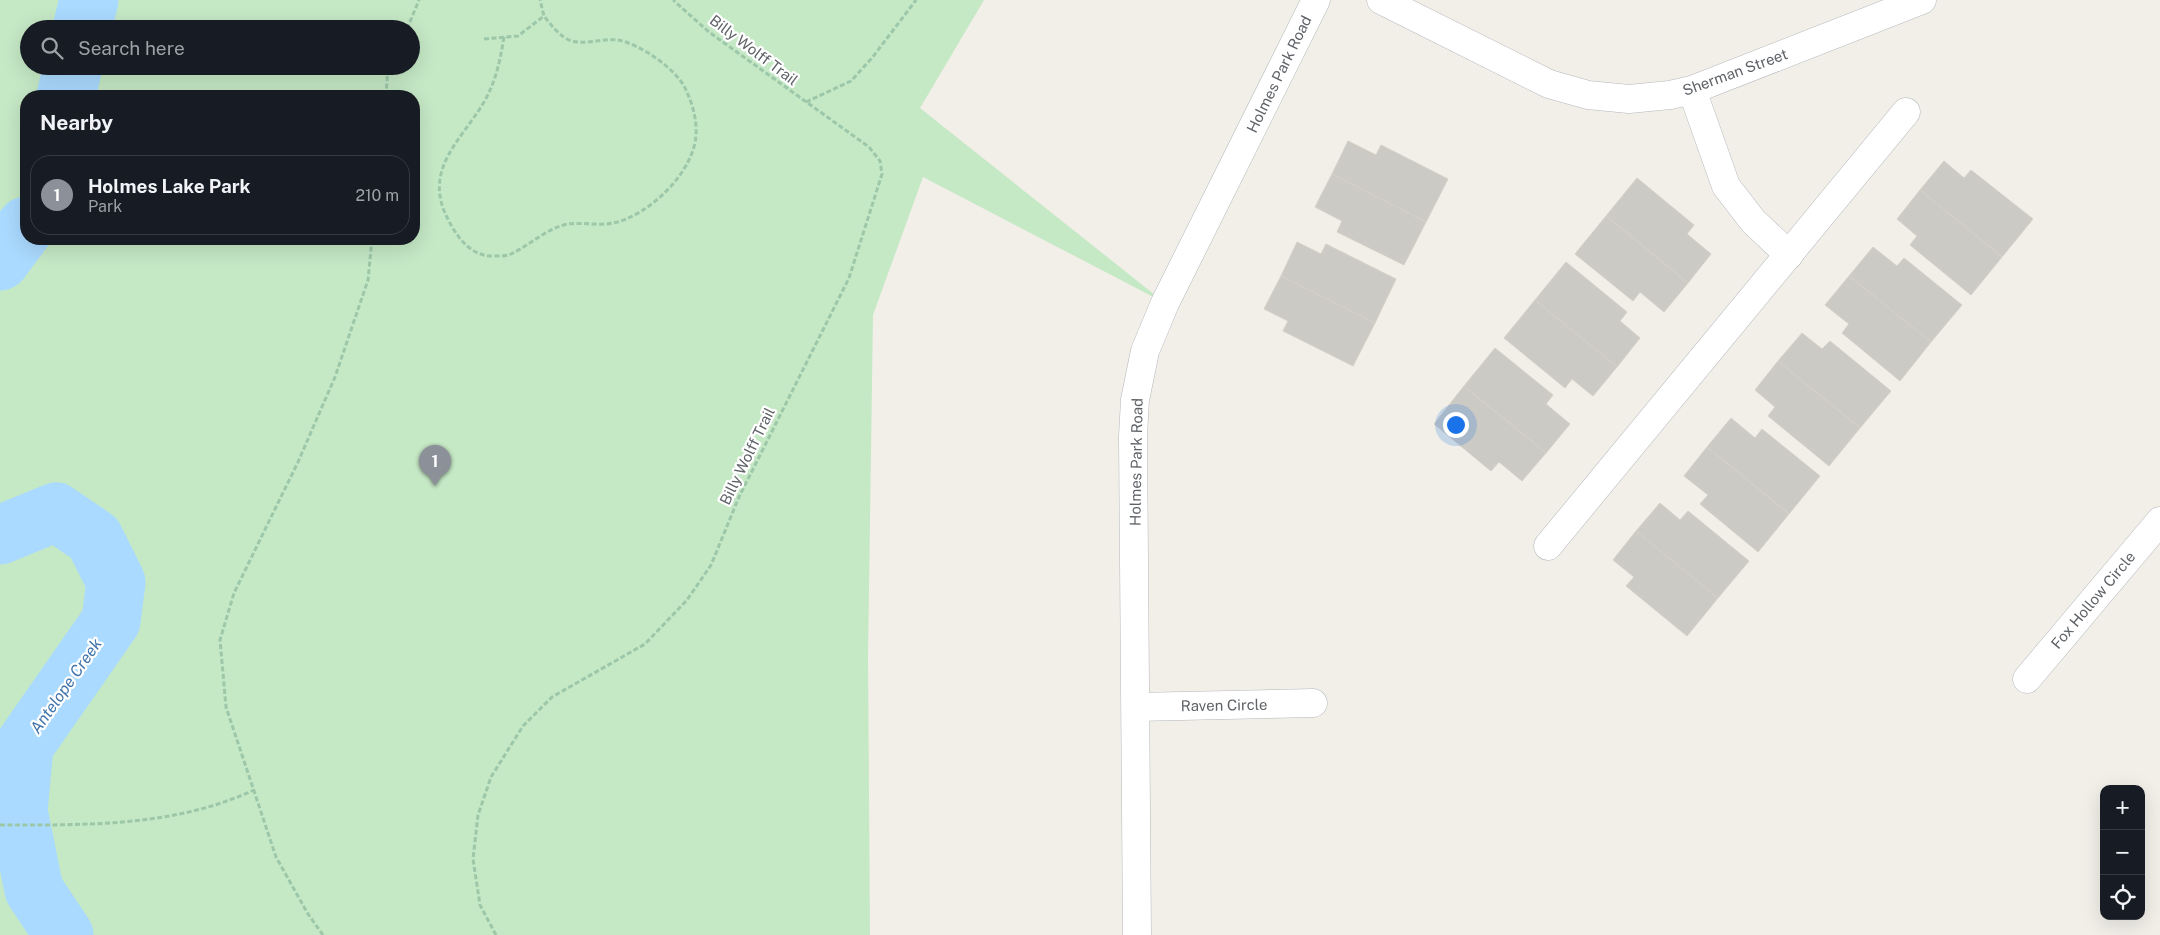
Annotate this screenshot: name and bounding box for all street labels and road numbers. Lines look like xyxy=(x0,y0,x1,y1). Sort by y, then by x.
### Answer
street label: Billy Wolff Trail xyxy=(707,11,801,89)
street label: Holmes Park Road xyxy=(1243,13,1315,135)
street label: Sherman Street xyxy=(1680,45,1790,99)
street label: Holmes Park Road xyxy=(1126,398,1146,526)
street label: Billy Wolff Trail xyxy=(716,405,778,507)
street label: Fox Hollow Circle xyxy=(2047,548,2139,652)
street label: Raven Circle xyxy=(1180,696,1268,714)

